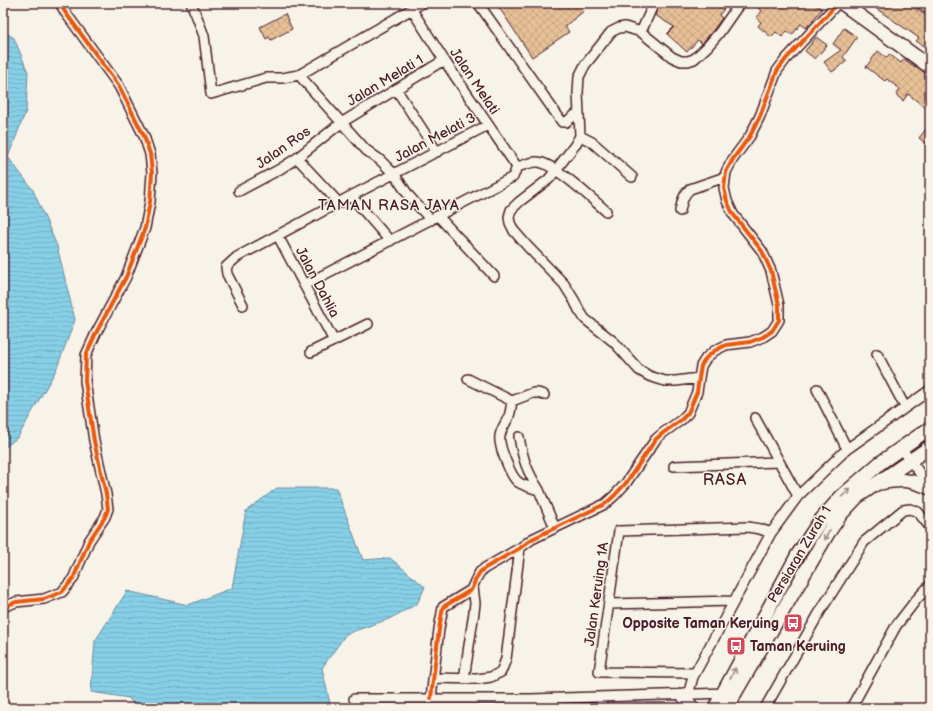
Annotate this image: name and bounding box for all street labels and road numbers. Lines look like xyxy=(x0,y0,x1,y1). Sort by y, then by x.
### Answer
street label: Jalan Melati xyxy=(446,45,503,118)
street label: Jalan Melati 1 xyxy=(344,51,426,110)
street label: Jalan Melati 3 xyxy=(392,109,478,166)
street label: Jalan Ros xyxy=(253,123,314,172)
street label: Jalan Dahlia xyxy=(292,244,343,321)
street label: Persiaran Zurah 1 xyxy=(764,503,835,606)
street label: Jalan Keruing 1A xyxy=(581,541,612,647)

